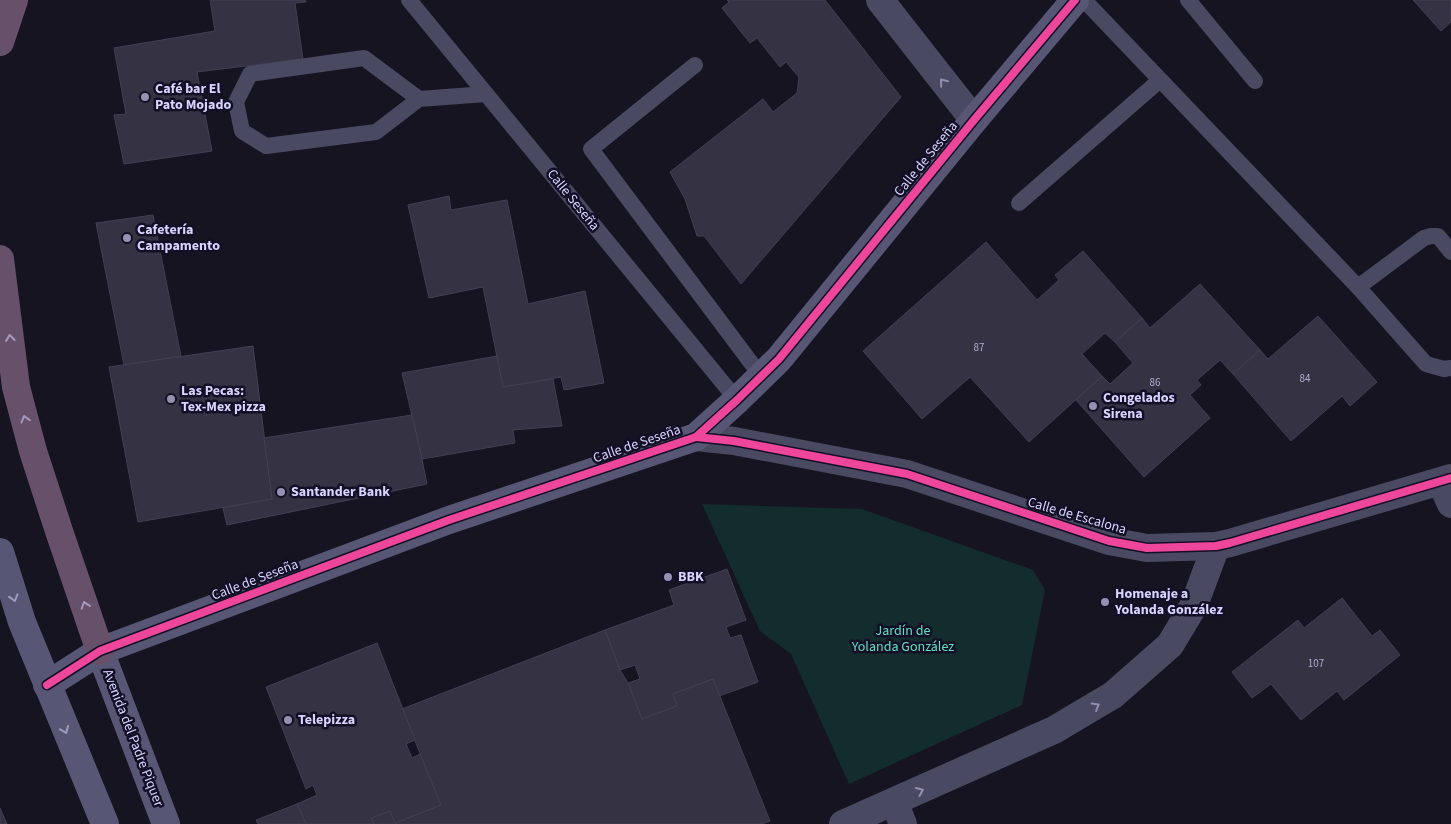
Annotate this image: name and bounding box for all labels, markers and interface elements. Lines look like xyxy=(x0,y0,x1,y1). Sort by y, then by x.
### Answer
place label: Café bar El Pato Mojado xyxy=(155,79,231,115)
one-way arrow xyxy=(941,79,949,88)
marker: Café bar El Pato Mojado xyxy=(139,91,151,103)
street label: Calle de Seseña xyxy=(889,117,963,201)
street label: Calle Seseña xyxy=(542,165,604,235)
place label: Cafetería Campamento xyxy=(137,220,220,256)
marker: Cafetería Campamento xyxy=(121,232,133,244)
one-way arrow xyxy=(5,334,16,342)
house number: 87 xyxy=(974,340,984,355)
house number: 84 xyxy=(1300,371,1311,386)
house number: 86 xyxy=(1150,375,1161,390)
place label: Las Pecas: Tex-Mex pizza xyxy=(181,381,266,417)
place label: Congelados Sirena xyxy=(1103,388,1175,424)
marker: Las Pecas: Tex-Mex pizza xyxy=(165,393,177,405)
marker: Congelados Sirena xyxy=(1087,400,1099,412)
one-way arrow xyxy=(20,415,30,423)
street label: Calle de Seseña xyxy=(591,420,683,468)
place label: Santander Bank xyxy=(291,482,390,502)
marker: Santander Bank xyxy=(275,486,287,498)
street label: Calle de Escalona xyxy=(1025,492,1129,540)
street label: Calle de Seseña xyxy=(209,554,301,606)
place label: BBK xyxy=(678,567,704,587)
marker: BBK xyxy=(662,571,674,583)
place label: Homenaje a Yolanda González xyxy=(1114,584,1223,620)
one-way arrow xyxy=(9,593,19,602)
marker: Homenaje a Yolanda González xyxy=(1099,596,1111,608)
one-way arrow xyxy=(80,602,90,610)
park label: Jardín de Yolanda González xyxy=(851,621,954,657)
house number: 107 xyxy=(1308,656,1324,671)
street label: Avenida del Padre Piquer xyxy=(98,666,169,810)
one-way arrow xyxy=(1090,702,1099,712)
place label: Telepizza xyxy=(298,710,355,730)
marker: Telepizza xyxy=(282,714,294,726)
one-way arrow xyxy=(59,725,70,734)
one-way arrow xyxy=(915,786,924,797)

